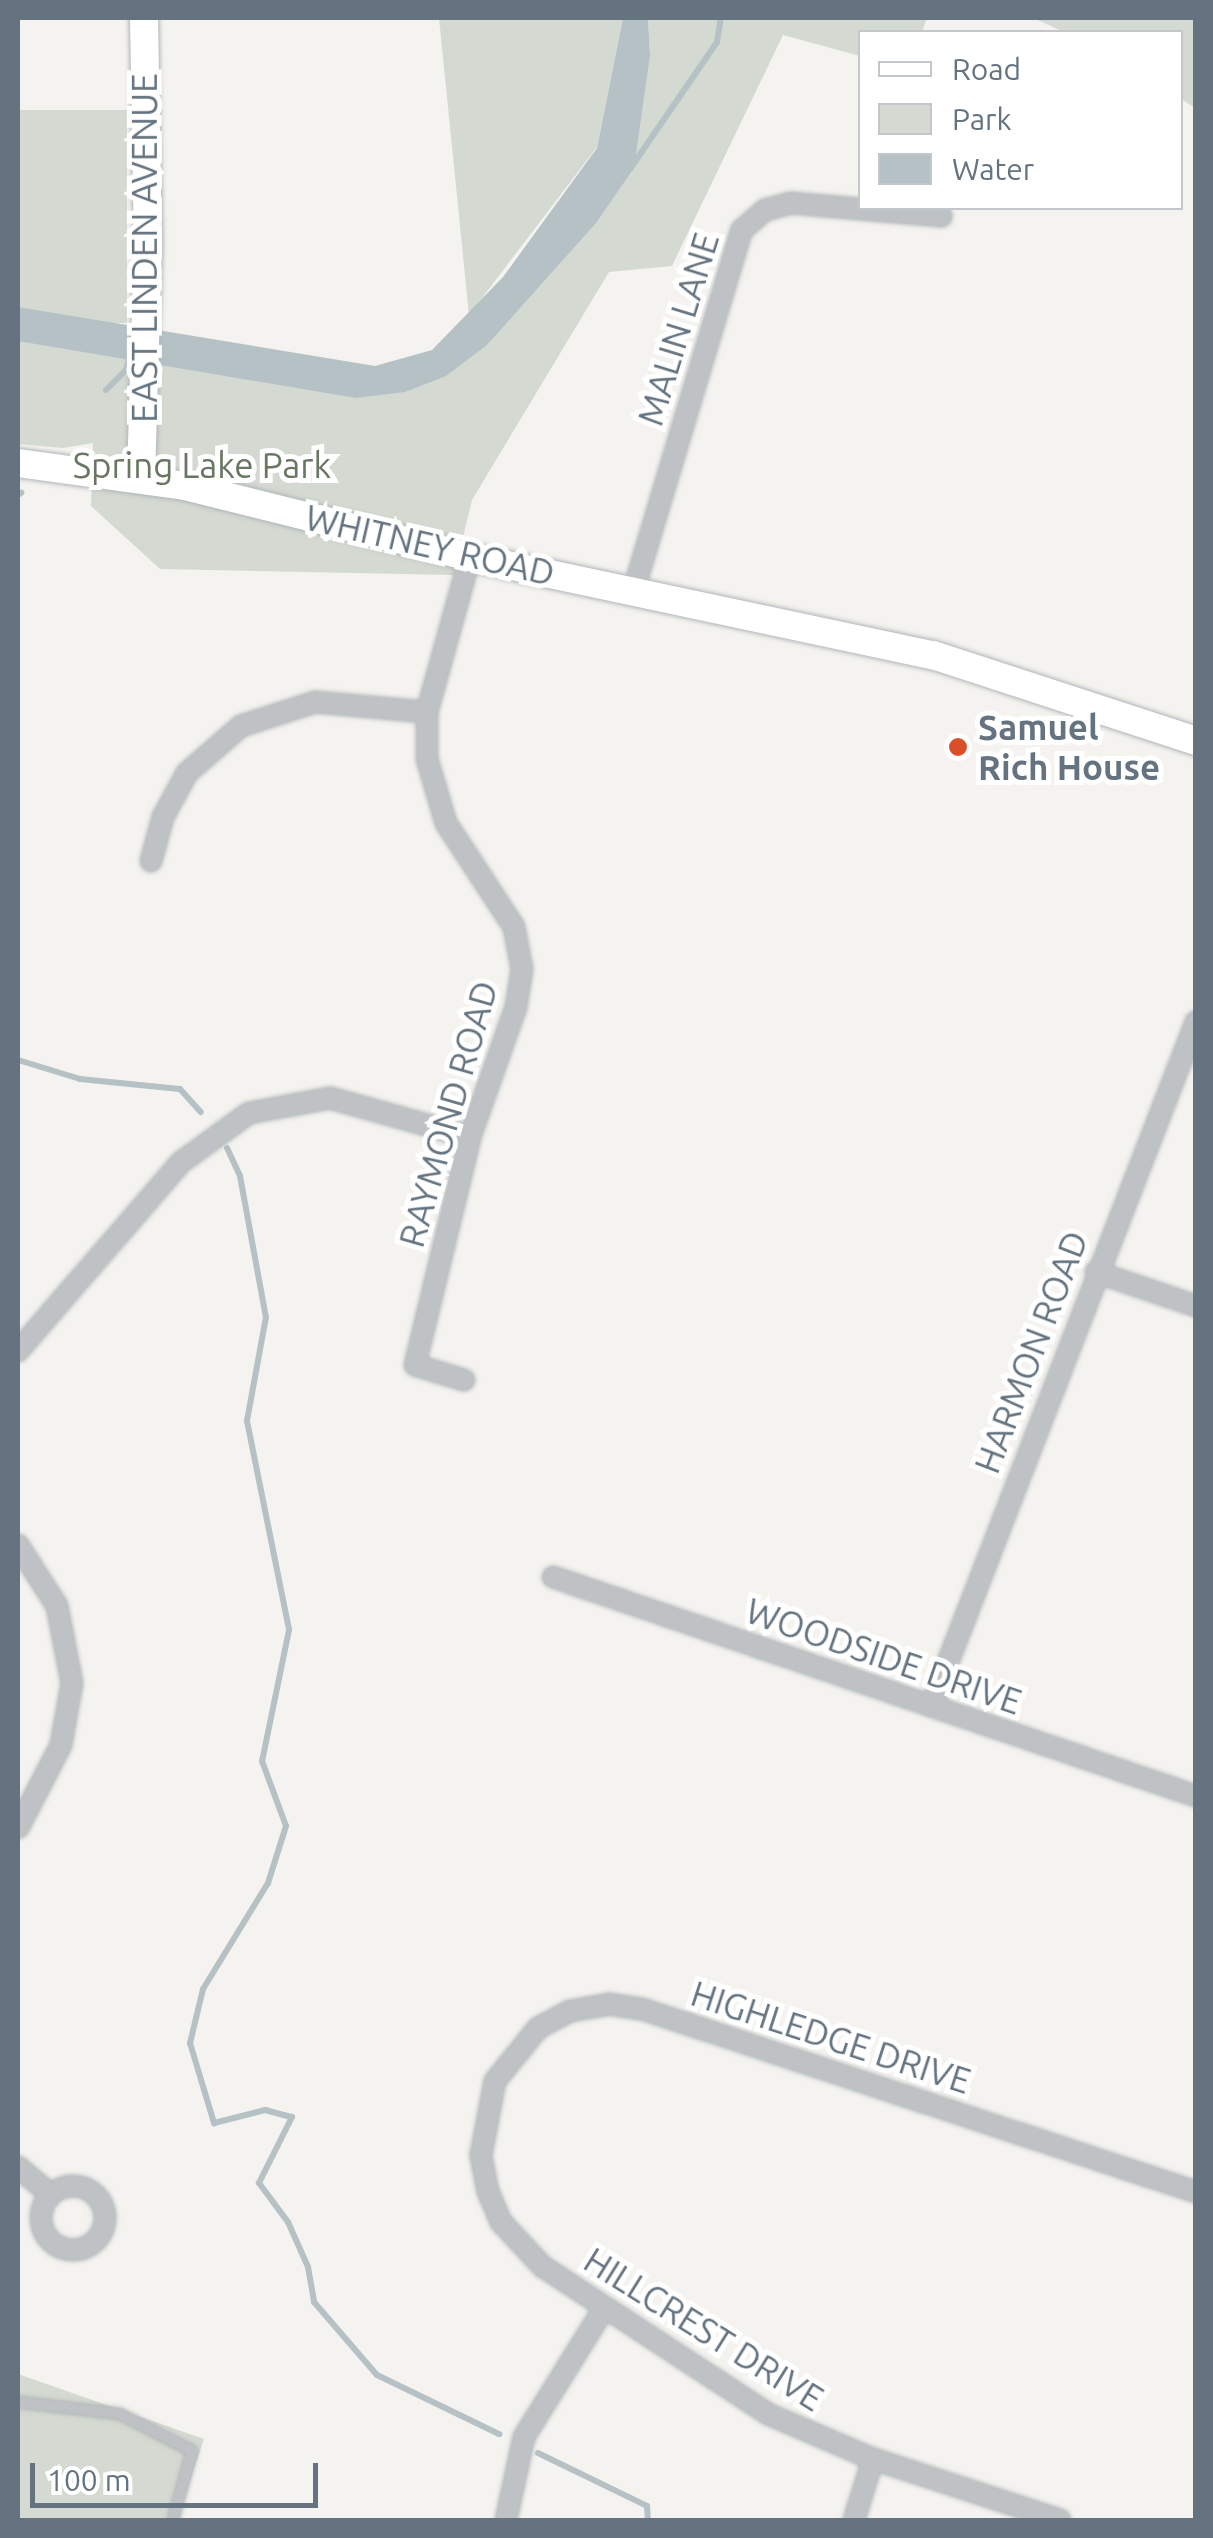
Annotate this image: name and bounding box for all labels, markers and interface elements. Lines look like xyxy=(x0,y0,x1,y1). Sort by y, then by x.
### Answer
legend xyxy=(858,30,1183,210)
text: Road xyxy=(952,52,1021,86)
street label: EAST LINDEN AVENUE xyxy=(123,73,165,423)
text: Park xyxy=(952,102,1012,136)
text: Water xyxy=(952,152,1034,186)
street label: MALIN LANE xyxy=(629,228,727,430)
park label: Spring Lake Park xyxy=(73,444,331,486)
street label: WHITNEY ROAD xyxy=(301,496,559,594)
place label: Samuel Rich House xyxy=(978,706,1160,788)
marker: Samuel Rich House xyxy=(947,736,969,758)
street label: RAYMOND ROAD xyxy=(390,976,506,1252)
street label: HARMON ROAD xyxy=(966,1225,1096,1479)
street label: WOODSIDE DRIVE xyxy=(741,1589,1027,1723)
street label: HIGHLEDGE DRIVE xyxy=(686,1972,976,2102)
street label: HILLCREST DRIVE xyxy=(577,2239,831,2419)
scale bar xyxy=(35,2443,322,2505)
text: 100 m xyxy=(47,2463,131,2497)

